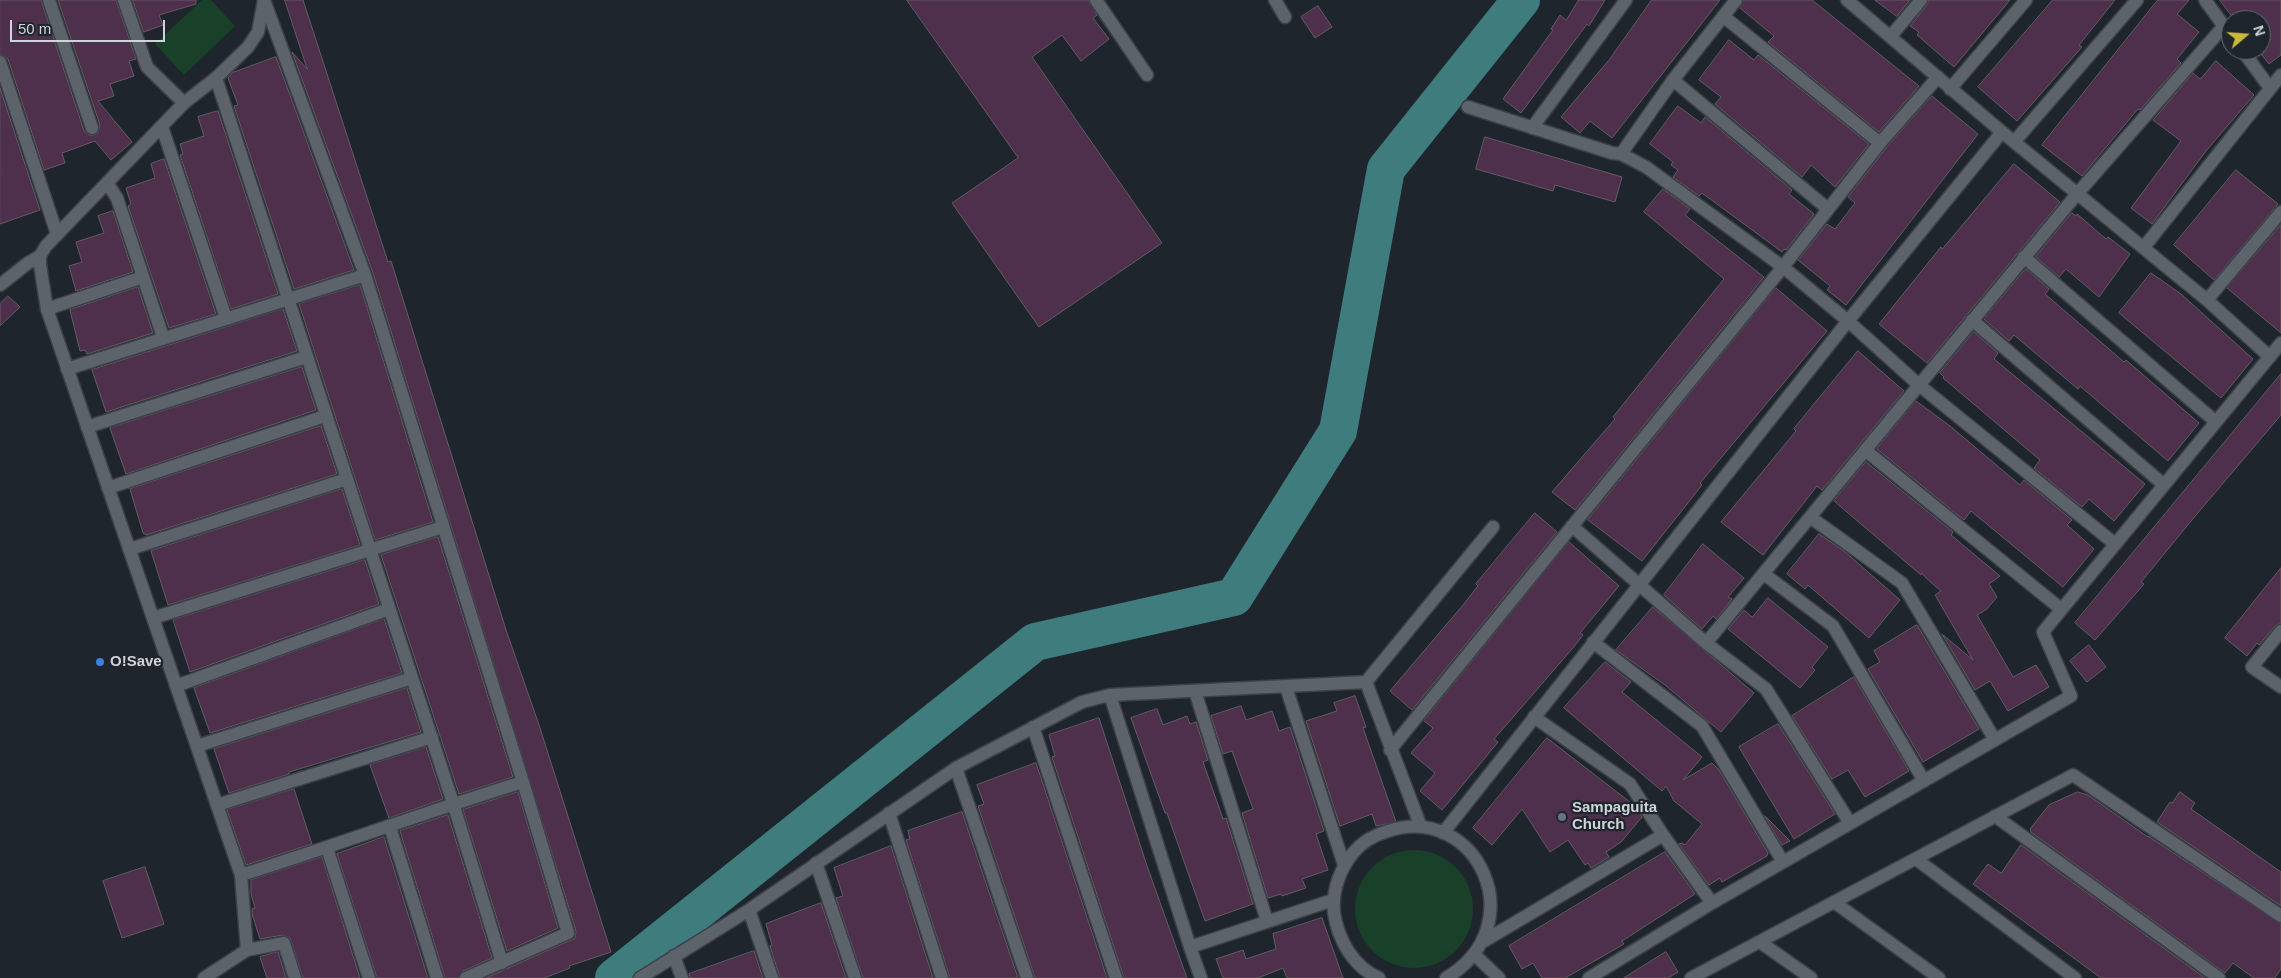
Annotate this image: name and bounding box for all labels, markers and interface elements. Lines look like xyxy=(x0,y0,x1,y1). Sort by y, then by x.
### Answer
scale bar xyxy=(12,10,168,42)
north arrow xyxy=(2221,10,2271,60)
text: 50 m xyxy=(18,20,51,37)
text: N xyxy=(2250,23,2268,38)
place label: O!Save xyxy=(110,653,162,671)
marker: O!Save xyxy=(94,656,106,668)
place label: Sampaguita Church xyxy=(1572,799,1657,834)
marker: Sampaguita Church xyxy=(1556,811,1568,823)

